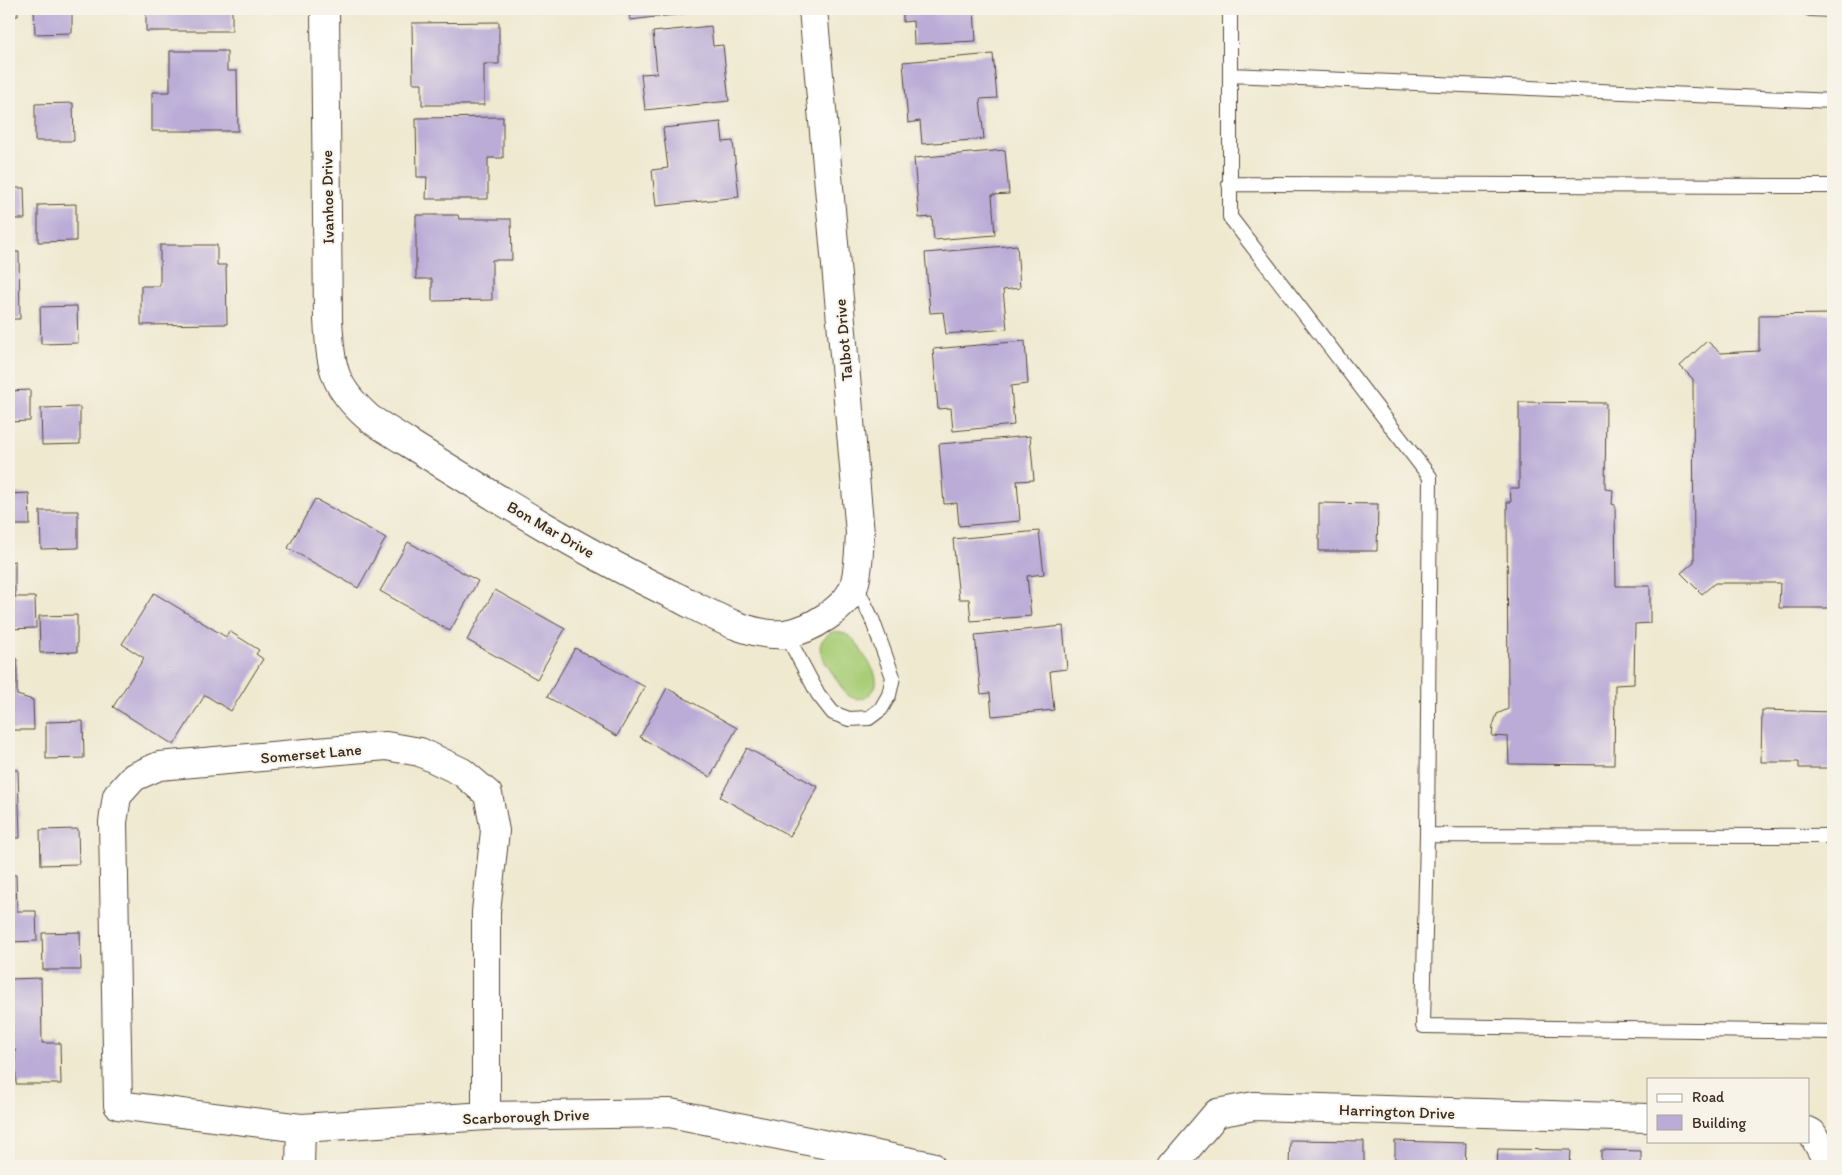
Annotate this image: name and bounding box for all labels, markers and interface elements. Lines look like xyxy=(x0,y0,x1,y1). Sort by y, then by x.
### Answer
street label: Ivanhoe Drive xyxy=(317,150,338,244)
street label: Talbot Drive xyxy=(830,298,857,382)
street label: Bon Mar Drive xyxy=(504,497,598,562)
street label: Somerset Lane xyxy=(260,740,362,767)
legend xyxy=(1647,1078,1810,1142)
text: Road xyxy=(1692,1088,1725,1106)
street label: Harrington Drive xyxy=(1339,1100,1455,1123)
street label: Scarborough Drive xyxy=(462,1105,590,1128)
text: Building xyxy=(1692,1114,1746,1132)

